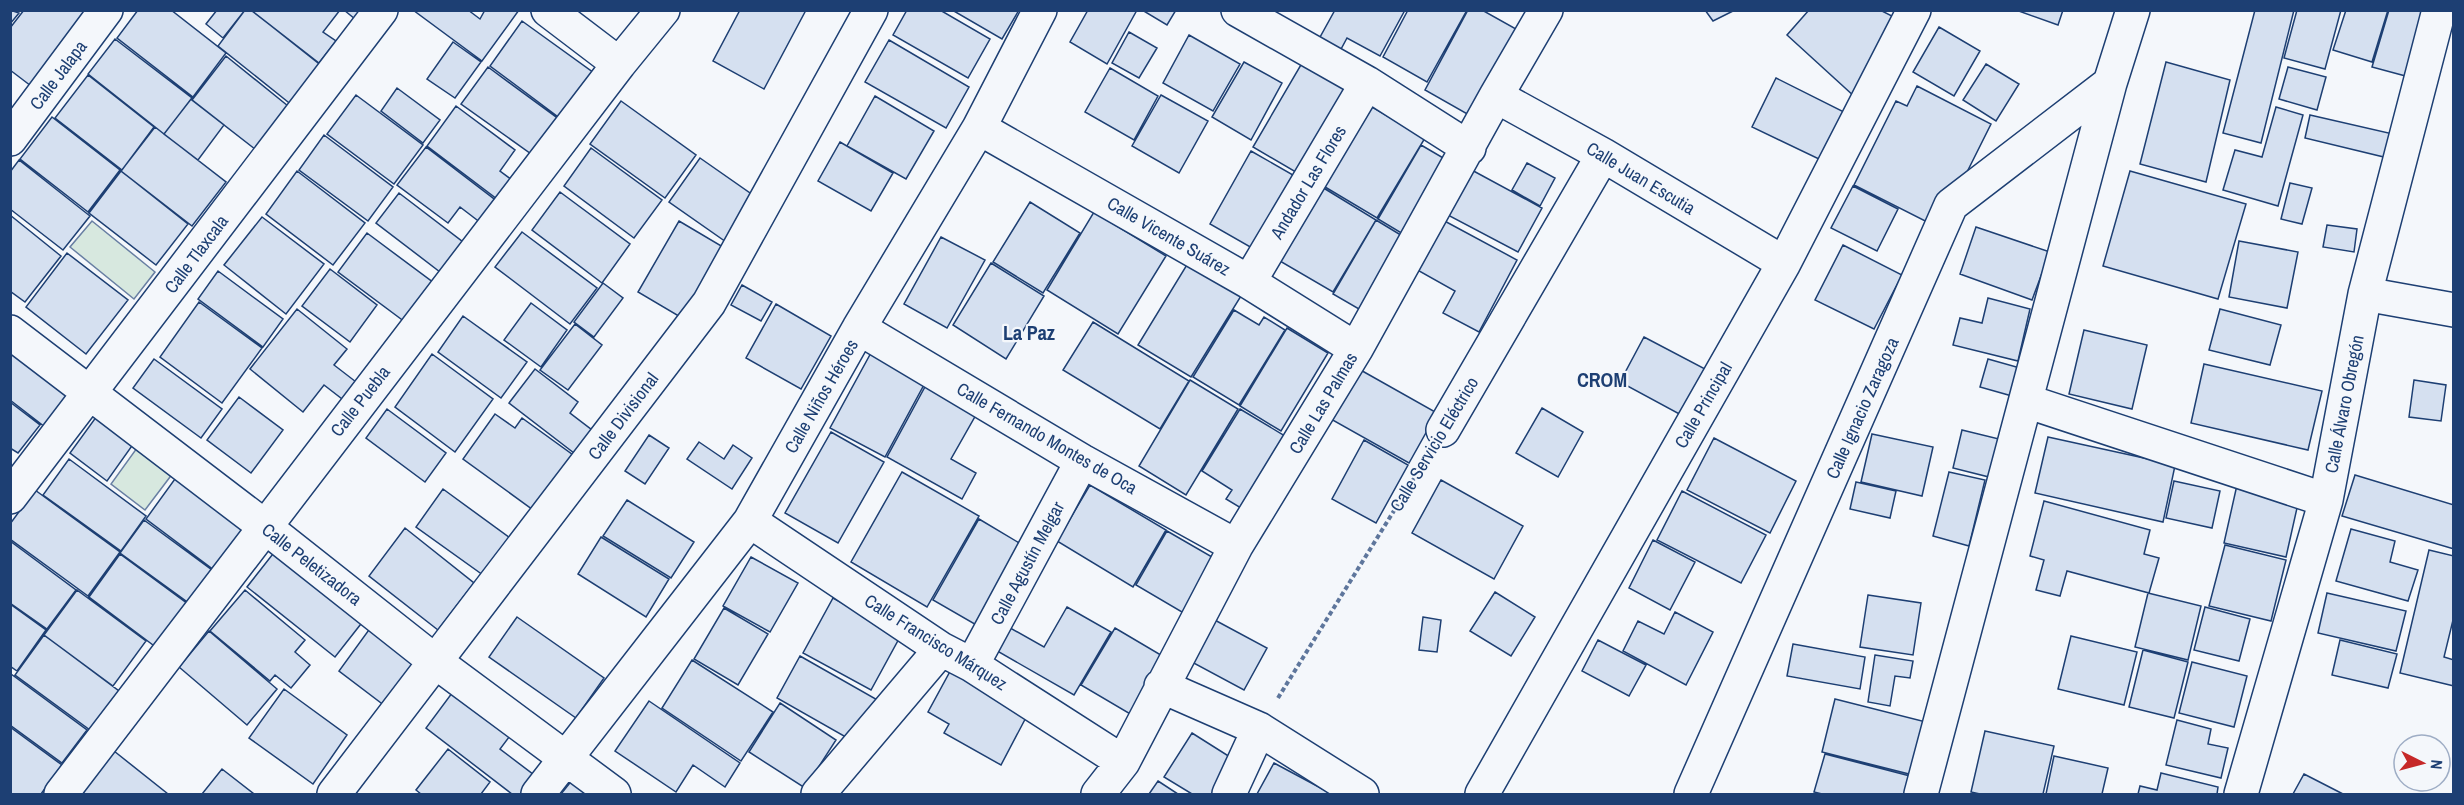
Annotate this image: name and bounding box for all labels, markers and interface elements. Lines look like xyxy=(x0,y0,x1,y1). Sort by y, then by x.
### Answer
street label: Calle Jalapa xyxy=(24,35,92,115)
street label: Andador Las Flores xyxy=(1264,120,1352,245)
street label: Calle Juan Escutia xyxy=(1582,136,1700,220)
street label: Calle Vicente Suárez xyxy=(1103,191,1235,281)
street label: Calle Tlaxcala xyxy=(158,210,234,298)
district label: La Paz xyxy=(1003,319,1055,346)
street label: Calle Ignacio Zaragoza xyxy=(1820,333,1904,483)
street label: Calle Álvaro Obregón xyxy=(2318,333,2370,475)
street label: Calle Niños Héroes xyxy=(778,334,864,458)
street label: Calle Las Palmas xyxy=(1283,347,1363,459)
street label: Calle Principal xyxy=(1668,357,1738,453)
street label: Calle Puebla xyxy=(324,360,396,442)
district label: CROM xyxy=(1577,366,1627,393)
street label: Calle Divisional xyxy=(582,367,664,465)
street label: Calle Servicio Eléctrico xyxy=(1384,372,1484,516)
street label: Calle Fernando Montes de Oca xyxy=(952,376,1142,500)
street label: Calle Agustín Melgar xyxy=(984,497,1070,629)
street label: Calle Peletizadora xyxy=(257,517,367,611)
street label: Calle Francisco Márquez xyxy=(860,588,1012,696)
north arrow xyxy=(2392,733,2452,793)
text: N xyxy=(2425,759,2448,770)

